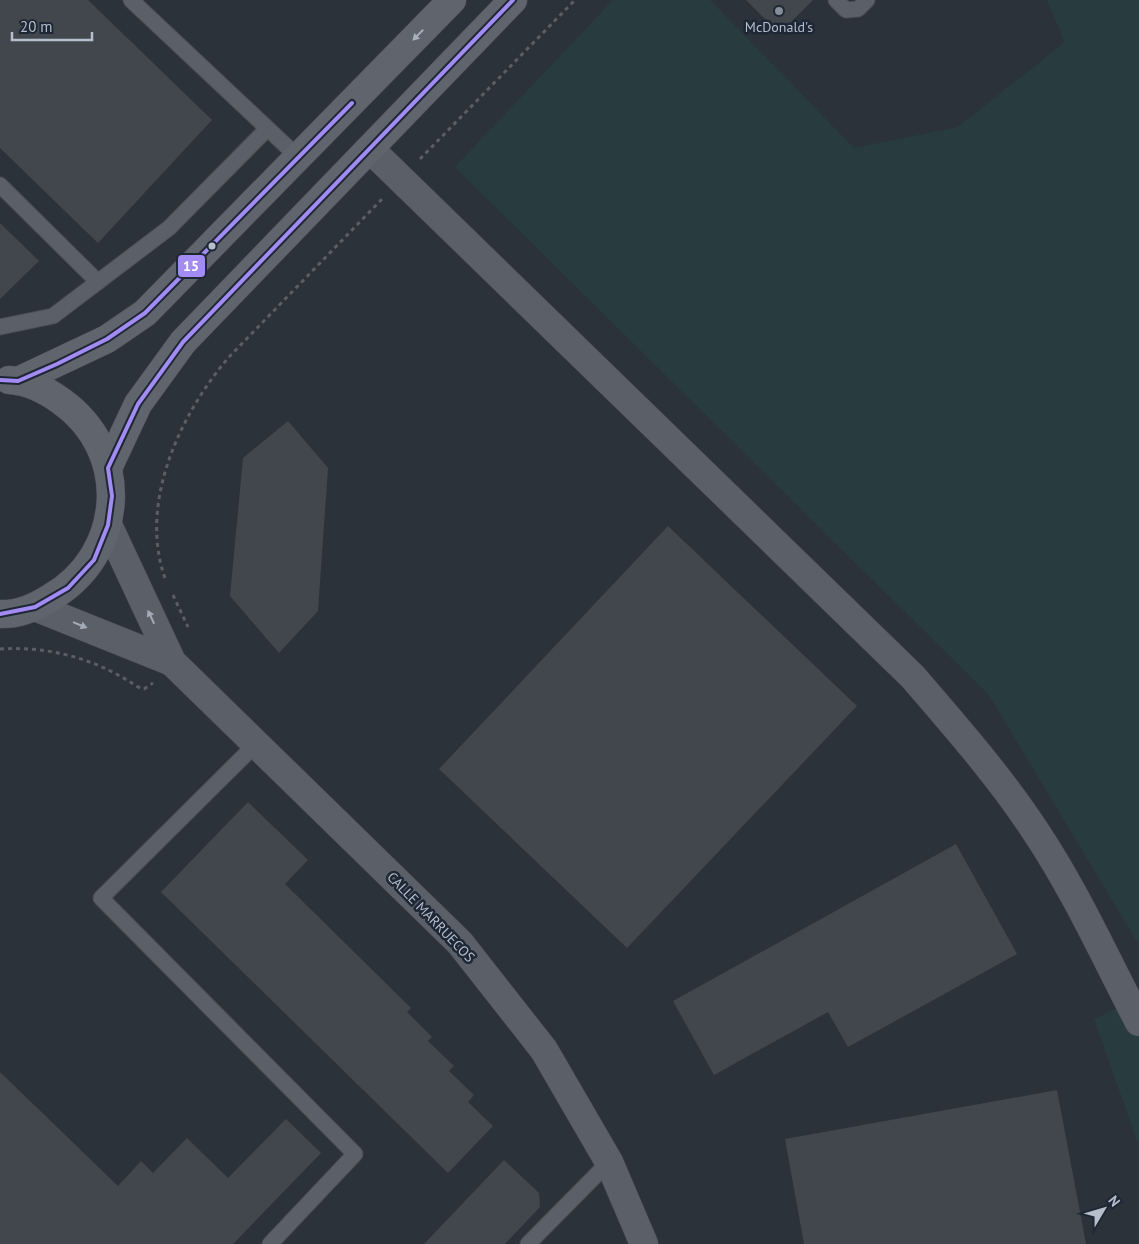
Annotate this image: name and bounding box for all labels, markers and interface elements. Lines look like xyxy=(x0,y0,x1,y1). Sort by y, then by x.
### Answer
marker: McDonald's xyxy=(773,5,785,17)
scale bar xyxy=(12,10,92,42)
text: 20 m xyxy=(20,17,53,36)
place label: McDonald's xyxy=(745,18,813,36)
one-way arrow xyxy=(412,29,424,41)
unlabelled marker xyxy=(207,241,217,251)
line badge: 15 xyxy=(177,254,206,278)
text: 15 xyxy=(183,257,199,275)
one-way arrow xyxy=(147,610,155,624)
one-way arrow xyxy=(73,622,87,630)
street label: CALLE MARRUECOS xyxy=(383,868,479,966)
north arrow xyxy=(1079,1184,1129,1234)
text: N xyxy=(1104,1192,1124,1210)

